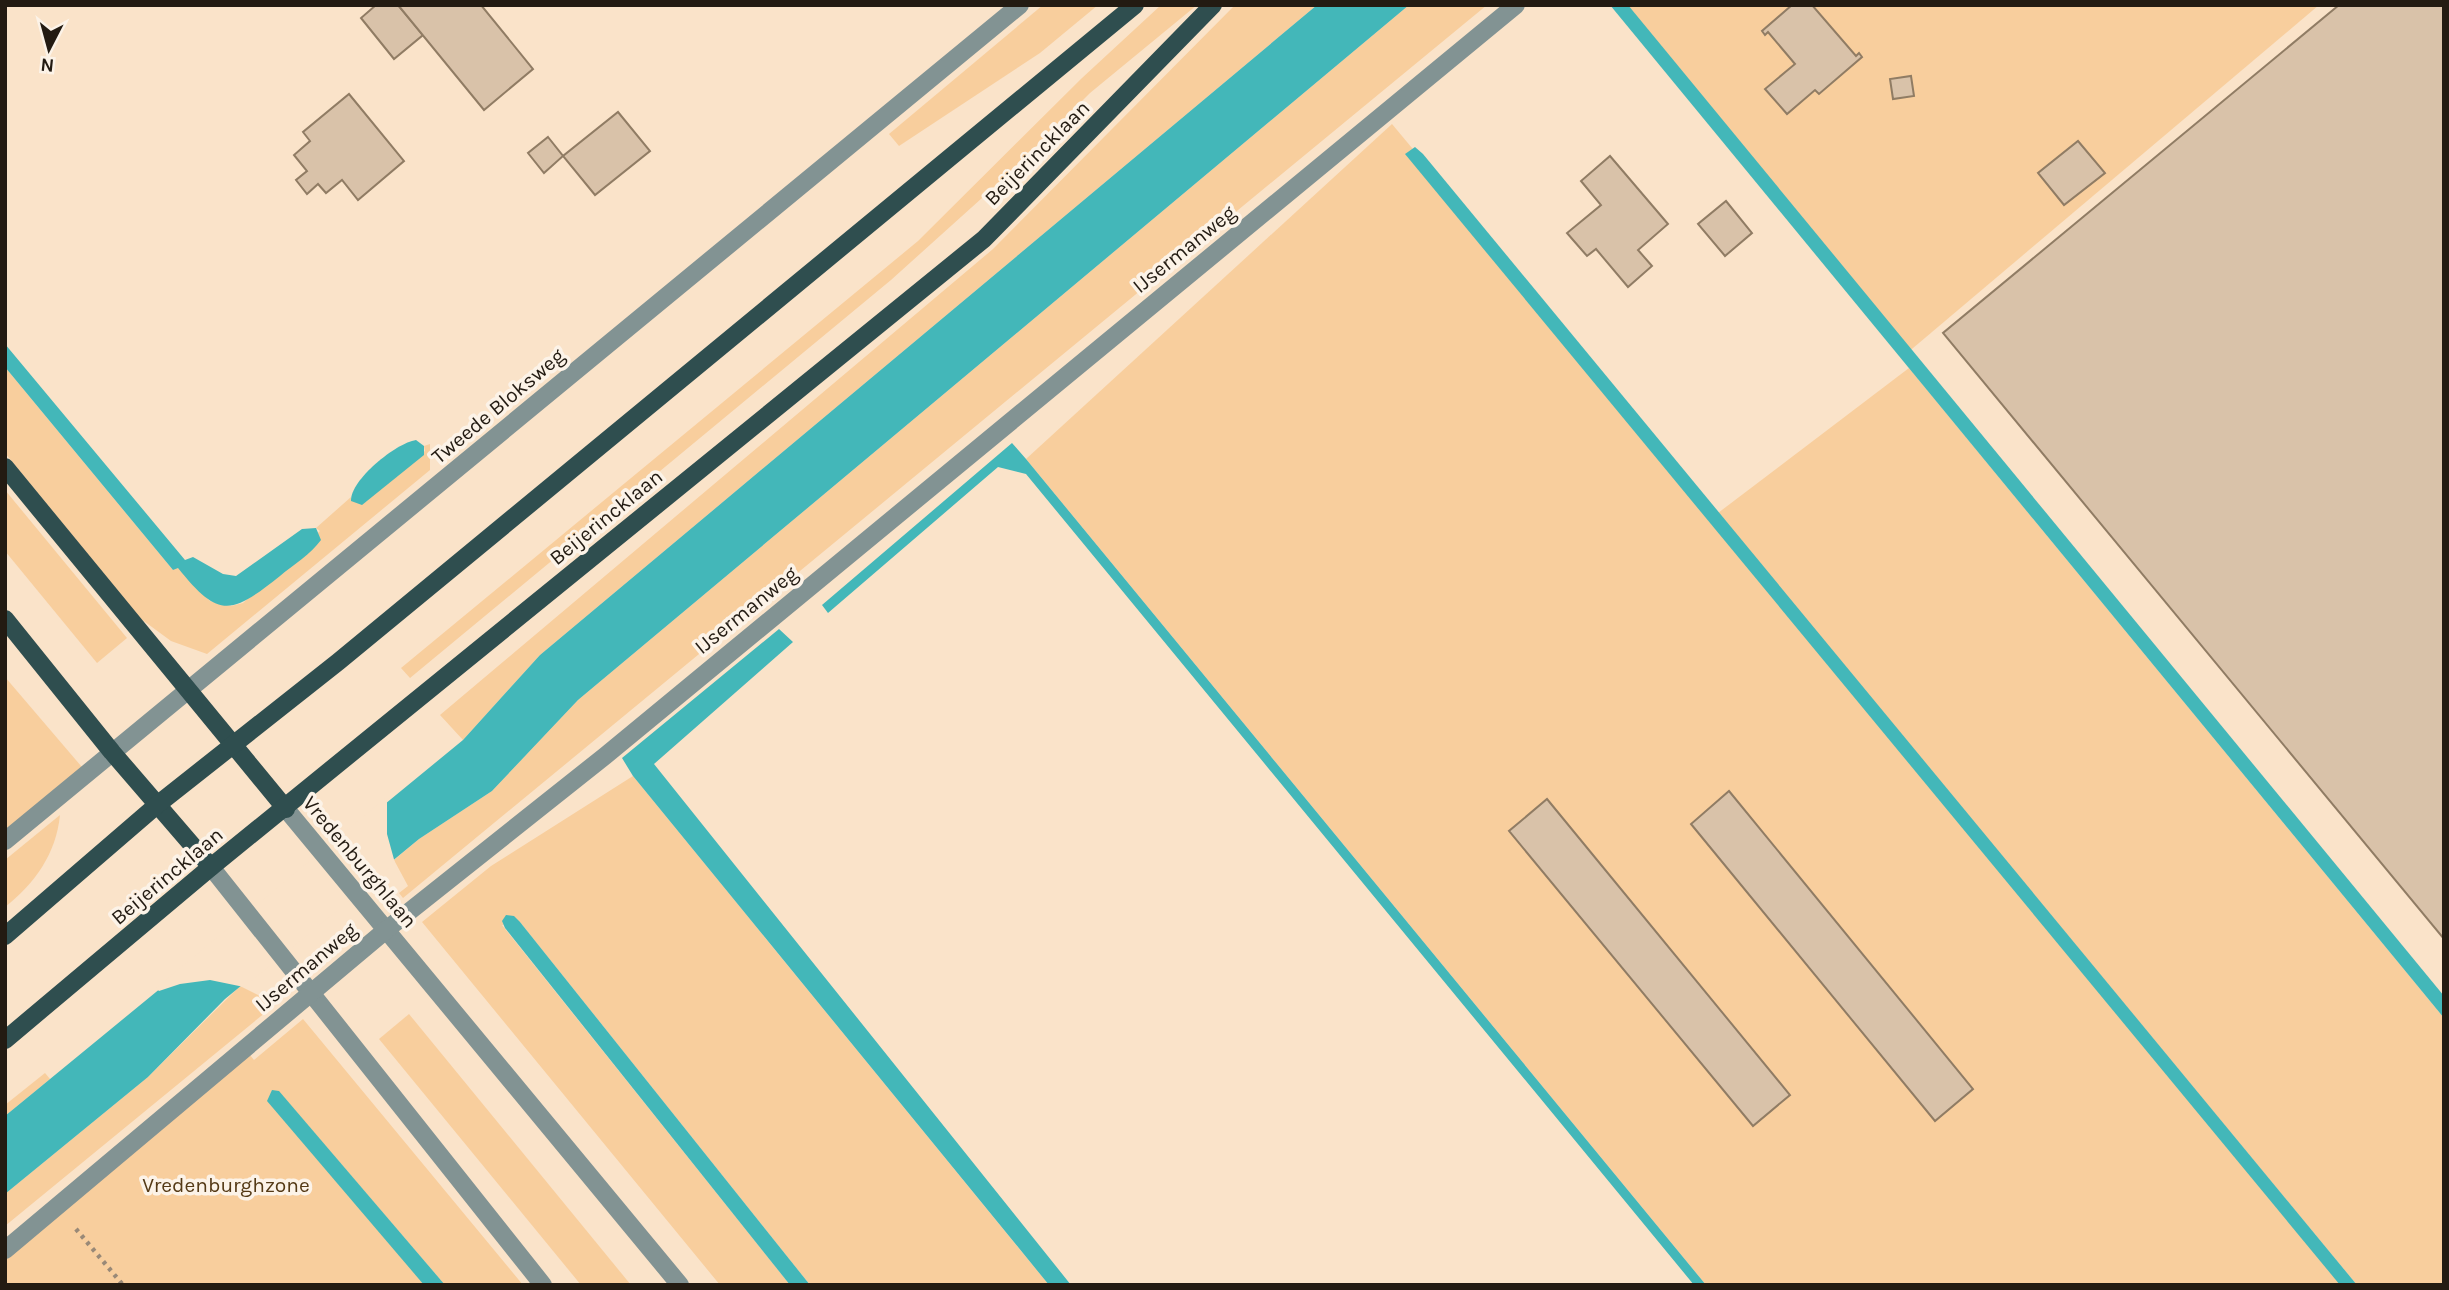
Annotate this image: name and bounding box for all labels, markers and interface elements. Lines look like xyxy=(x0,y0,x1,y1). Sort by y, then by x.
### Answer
north arrow xyxy=(14,14,84,84)
text: N xyxy=(39,53,55,77)
street label: Beijerincklaan xyxy=(980,96,1094,210)
street label: IJsermanweg xyxy=(1128,200,1240,298)
street label: Tweede Bloksweg xyxy=(427,343,569,469)
street label: Beijerincklaan xyxy=(545,464,667,570)
street label: IJsermanweg xyxy=(690,561,802,659)
street label: Vredenburghlaan xyxy=(298,791,422,933)
street label: Beijerincklaan xyxy=(106,822,228,930)
street label: IJsermanweg xyxy=(250,917,362,1017)
park label: Vredenburghzone xyxy=(142,1173,310,1197)

